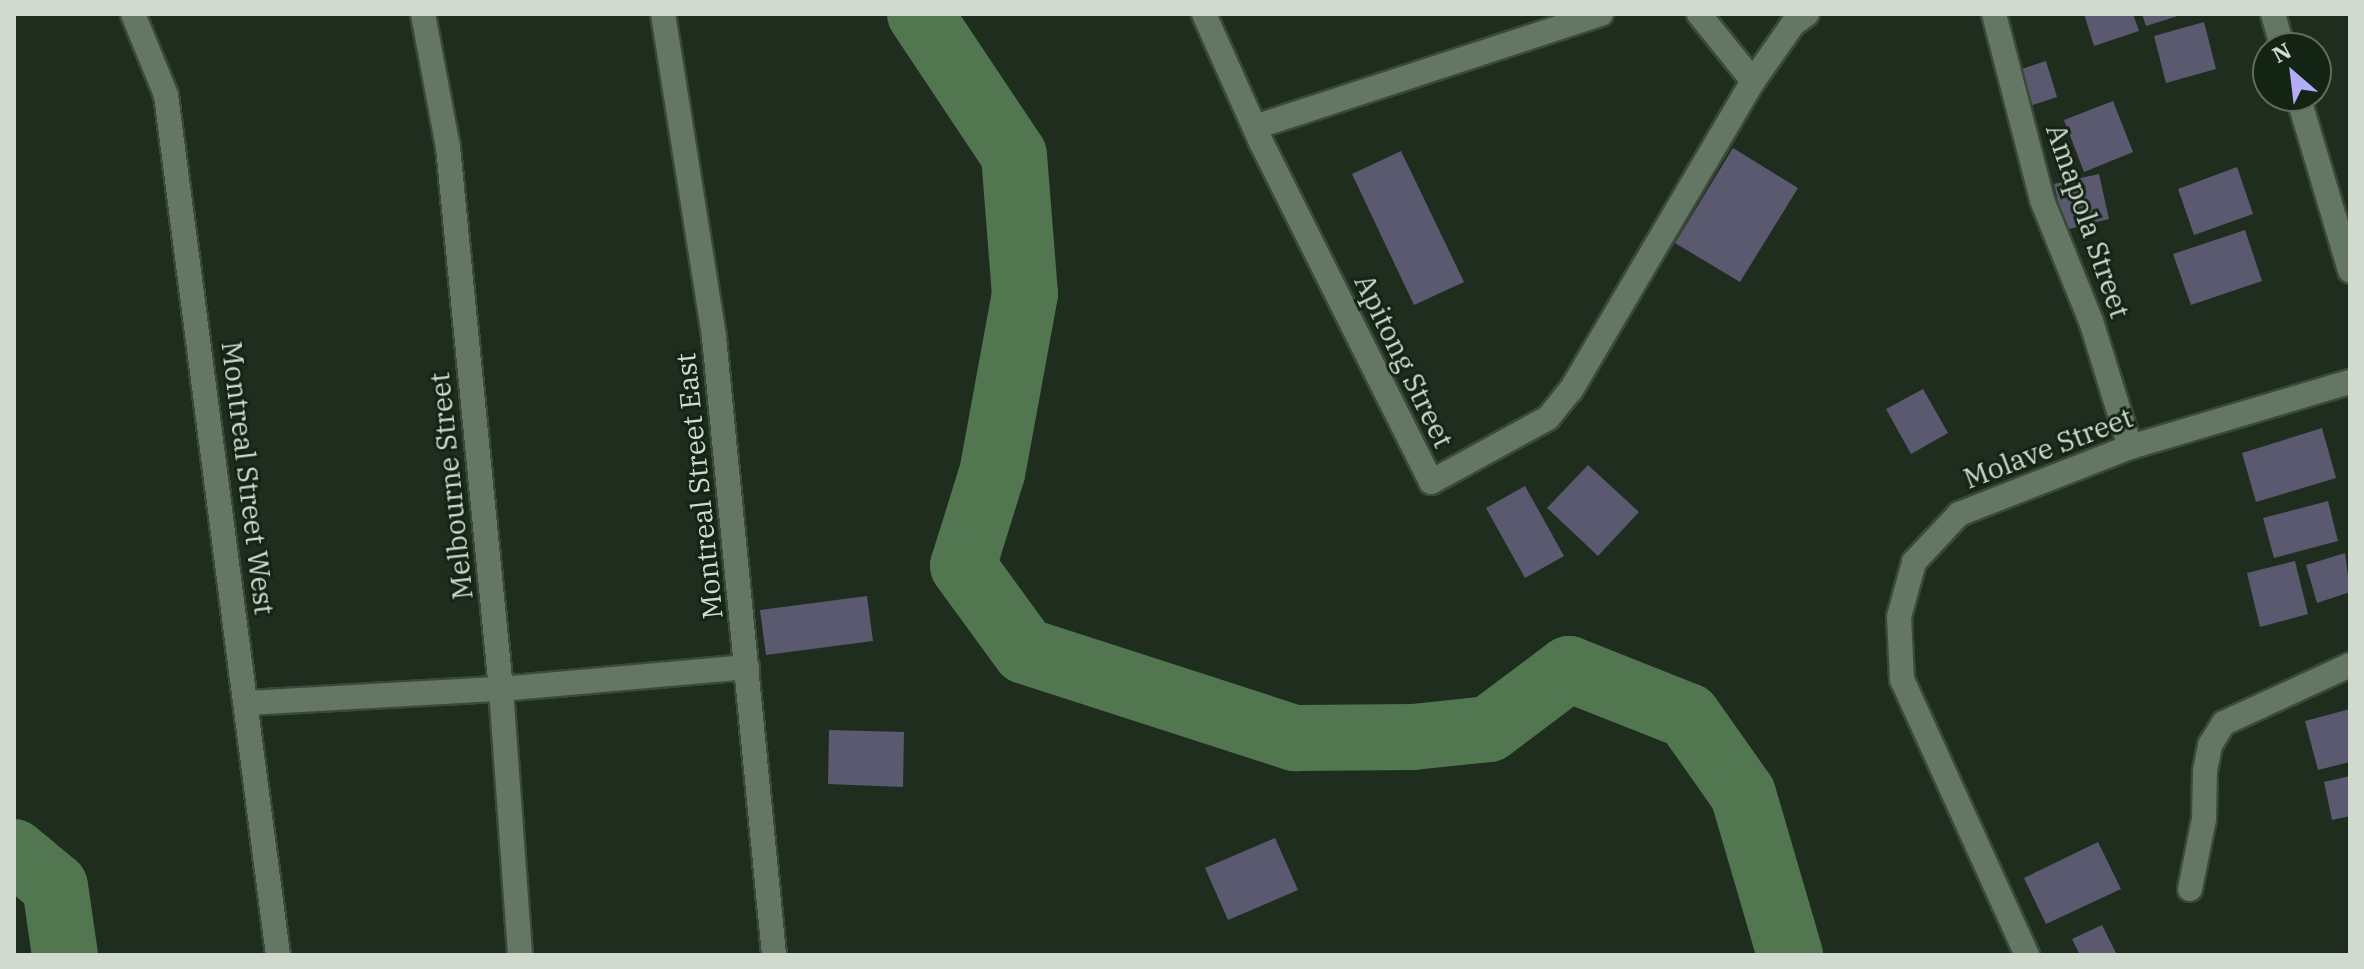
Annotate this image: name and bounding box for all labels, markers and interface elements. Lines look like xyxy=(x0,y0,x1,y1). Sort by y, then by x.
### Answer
north arrow xyxy=(2252,32,2332,112)
text: N xyxy=(2267,35,2296,69)
street label: Amapola Street xyxy=(2039,119,2137,323)
street label: Apitong Street xyxy=(1348,269,1460,453)
street label: Montreal Street West xyxy=(215,339,281,617)
street label: Montreal Street East xyxy=(668,351,730,621)
street label: Melbourne Street xyxy=(422,371,480,601)
street label: Molave Street xyxy=(1959,400,2137,496)

